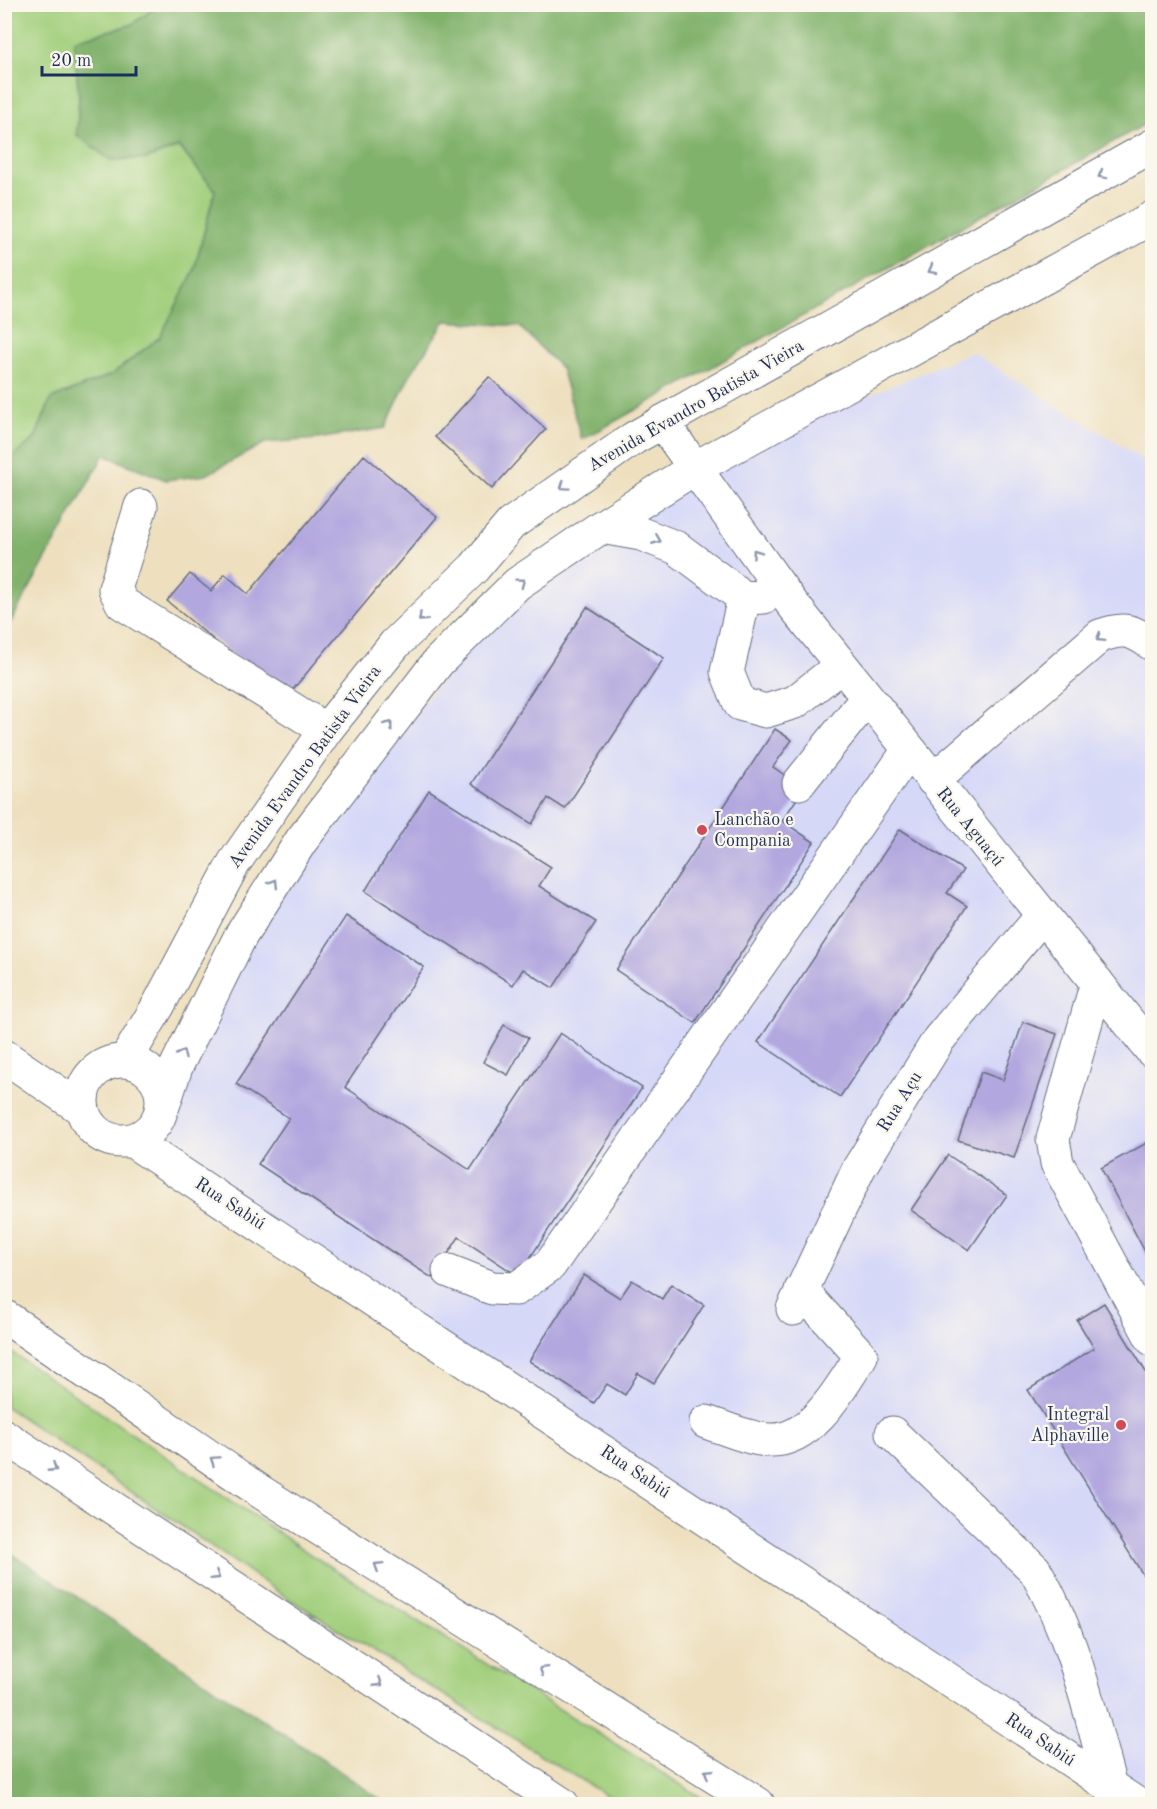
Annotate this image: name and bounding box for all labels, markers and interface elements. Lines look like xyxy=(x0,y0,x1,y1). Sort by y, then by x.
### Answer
scale bar xyxy=(42,39,136,77)
text: 20 m xyxy=(51,52,91,70)
one-way arrow xyxy=(1097,167,1108,179)
one-way arrow xyxy=(928,263,938,274)
street label: Avenida Evandro Batista Vieira xyxy=(585,337,807,475)
one-way arrow xyxy=(560,479,571,490)
one-way arrow xyxy=(651,533,662,545)
one-way arrow xyxy=(752,549,763,560)
one-way arrow xyxy=(514,578,525,589)
one-way arrow xyxy=(419,611,429,622)
one-way arrow xyxy=(1096,630,1106,642)
street label: Avenida Evandro Batista Vieira xyxy=(225,662,385,872)
one-way arrow xyxy=(381,721,392,732)
street label: Rua Aguaçú xyxy=(933,784,1007,870)
place label: Lanchão e Compania xyxy=(714,811,793,850)
marker: Lanchão e Compania xyxy=(695,823,709,837)
one-way arrow xyxy=(267,879,279,889)
one-way arrow xyxy=(174,1049,186,1060)
street label: Rua Açu xyxy=(874,1068,926,1135)
street label: Rua Sabiú xyxy=(191,1175,269,1234)
place label: Integral Alphaville xyxy=(1031,1406,1109,1445)
marker: Integral Alphaville xyxy=(1114,1418,1128,1432)
street label: Rua Sabiú xyxy=(597,1442,674,1502)
one-way arrow xyxy=(210,1456,221,1467)
one-way arrow xyxy=(47,1461,58,1472)
one-way arrow xyxy=(374,1561,384,1573)
one-way arrow xyxy=(209,1569,220,1580)
one-way arrow xyxy=(539,1665,549,1677)
one-way arrow xyxy=(372,1676,383,1687)
street label: Rua Sabiú xyxy=(1002,1710,1079,1770)
one-way arrow xyxy=(704,1770,715,1781)

